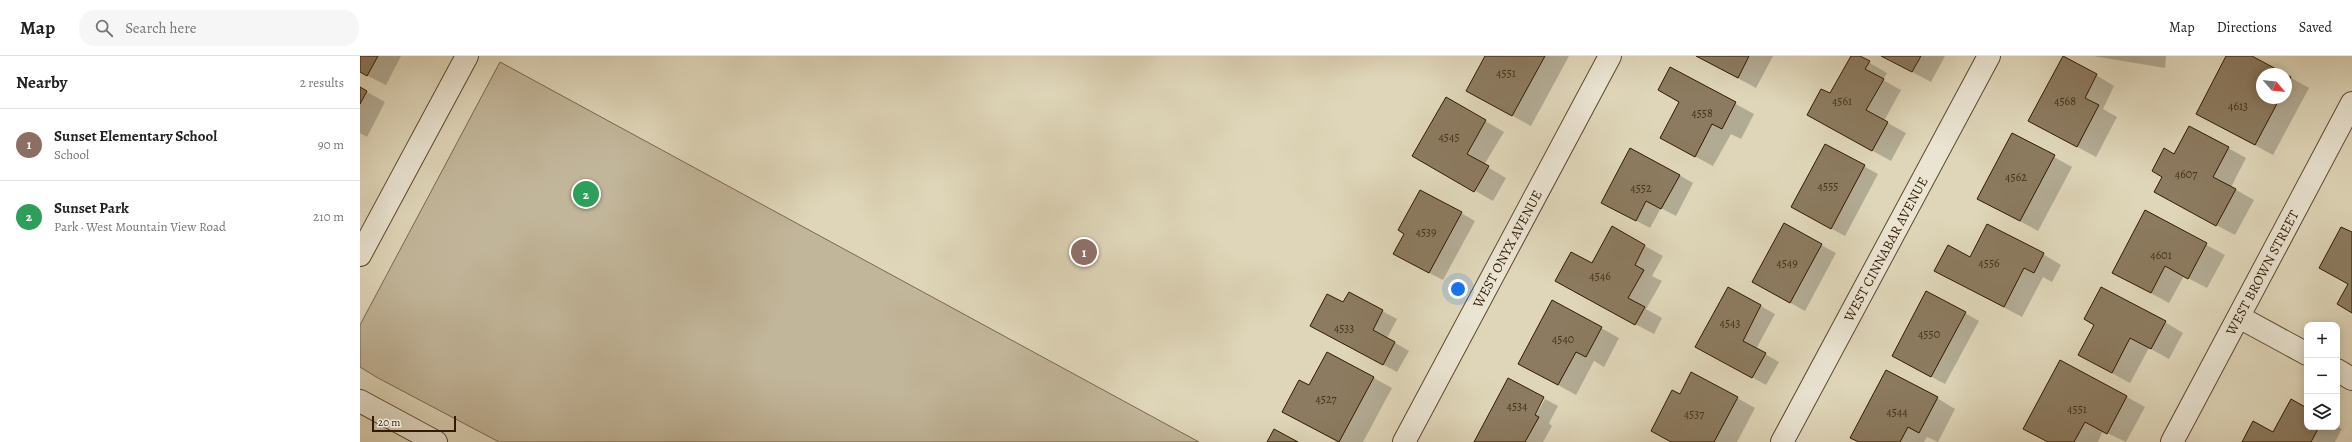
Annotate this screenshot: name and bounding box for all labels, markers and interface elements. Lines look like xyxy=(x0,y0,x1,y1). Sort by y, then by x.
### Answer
search box xyxy=(79,10,359,46)
text: Map xyxy=(20,15,55,41)
icon: search xyxy=(93,17,115,39)
text: Search here xyxy=(125,18,197,38)
text: Map xyxy=(2169,18,2195,37)
text: Directions xyxy=(2217,18,2277,37)
text: Saved xyxy=(2299,18,2332,37)
house number: 4551 xyxy=(1496,65,1516,81)
north arrow xyxy=(2256,68,2292,104)
text: Nearby xyxy=(16,71,67,94)
text: 2 results xyxy=(300,74,344,91)
house number: 4561 xyxy=(1832,93,1852,109)
house number: 4568 xyxy=(2054,93,2076,109)
house number: 4613 xyxy=(2228,98,2248,114)
house number: 4558 xyxy=(1691,105,1713,121)
text: Sunset Elementary School xyxy=(54,126,217,146)
house number: 4545 xyxy=(1438,129,1460,145)
text: 1 xyxy=(27,136,31,153)
text: 90 m xyxy=(318,136,344,153)
text: School xyxy=(54,146,89,163)
house number: 4607 xyxy=(2175,166,2198,182)
house number: 4562 xyxy=(2005,169,2027,185)
street label: WEST CINNABAR AVENUE xyxy=(1839,174,1932,326)
house number: 4555 xyxy=(1818,178,1838,194)
pin: 2 xyxy=(573,179,599,209)
house number: 4552 xyxy=(1630,180,1652,196)
street label: WEST ONYX AVENUE xyxy=(1468,187,1547,312)
text: Sunset Park xyxy=(54,198,129,218)
street label: WEST BROWN STREET xyxy=(2221,206,2304,339)
text: 2 xyxy=(26,208,32,225)
text: 210 m xyxy=(313,208,344,225)
text: Park · West Mountain View Road xyxy=(54,218,226,235)
house number: 4539 xyxy=(1415,224,1437,240)
pin: 1 xyxy=(1071,237,1097,267)
house number: 4601 xyxy=(2150,247,2172,263)
house number: 4549 xyxy=(1776,255,1798,271)
house number: 4556 xyxy=(1978,255,2000,271)
house number: 4546 xyxy=(1589,268,1611,284)
your location xyxy=(1448,279,1468,299)
house number: 4543 xyxy=(1719,315,1741,331)
house number: 4533 xyxy=(1334,320,1354,336)
map controls xyxy=(2304,322,2340,430)
button: + xyxy=(2304,322,2340,358)
house number: 4550 xyxy=(1918,326,1940,342)
house number: 4540 xyxy=(1552,331,1574,347)
button: − xyxy=(2304,358,2340,394)
house number: 4527 xyxy=(1315,391,1338,407)
button: layers xyxy=(2304,394,2340,430)
house number: 4534 xyxy=(1506,398,1528,414)
house number: 4551 xyxy=(2067,401,2087,417)
house number: 4544 xyxy=(1886,404,1908,420)
house number: 4537 xyxy=(1684,406,1705,422)
scale bar xyxy=(372,414,456,433)
text: 20 m xyxy=(378,415,400,430)

